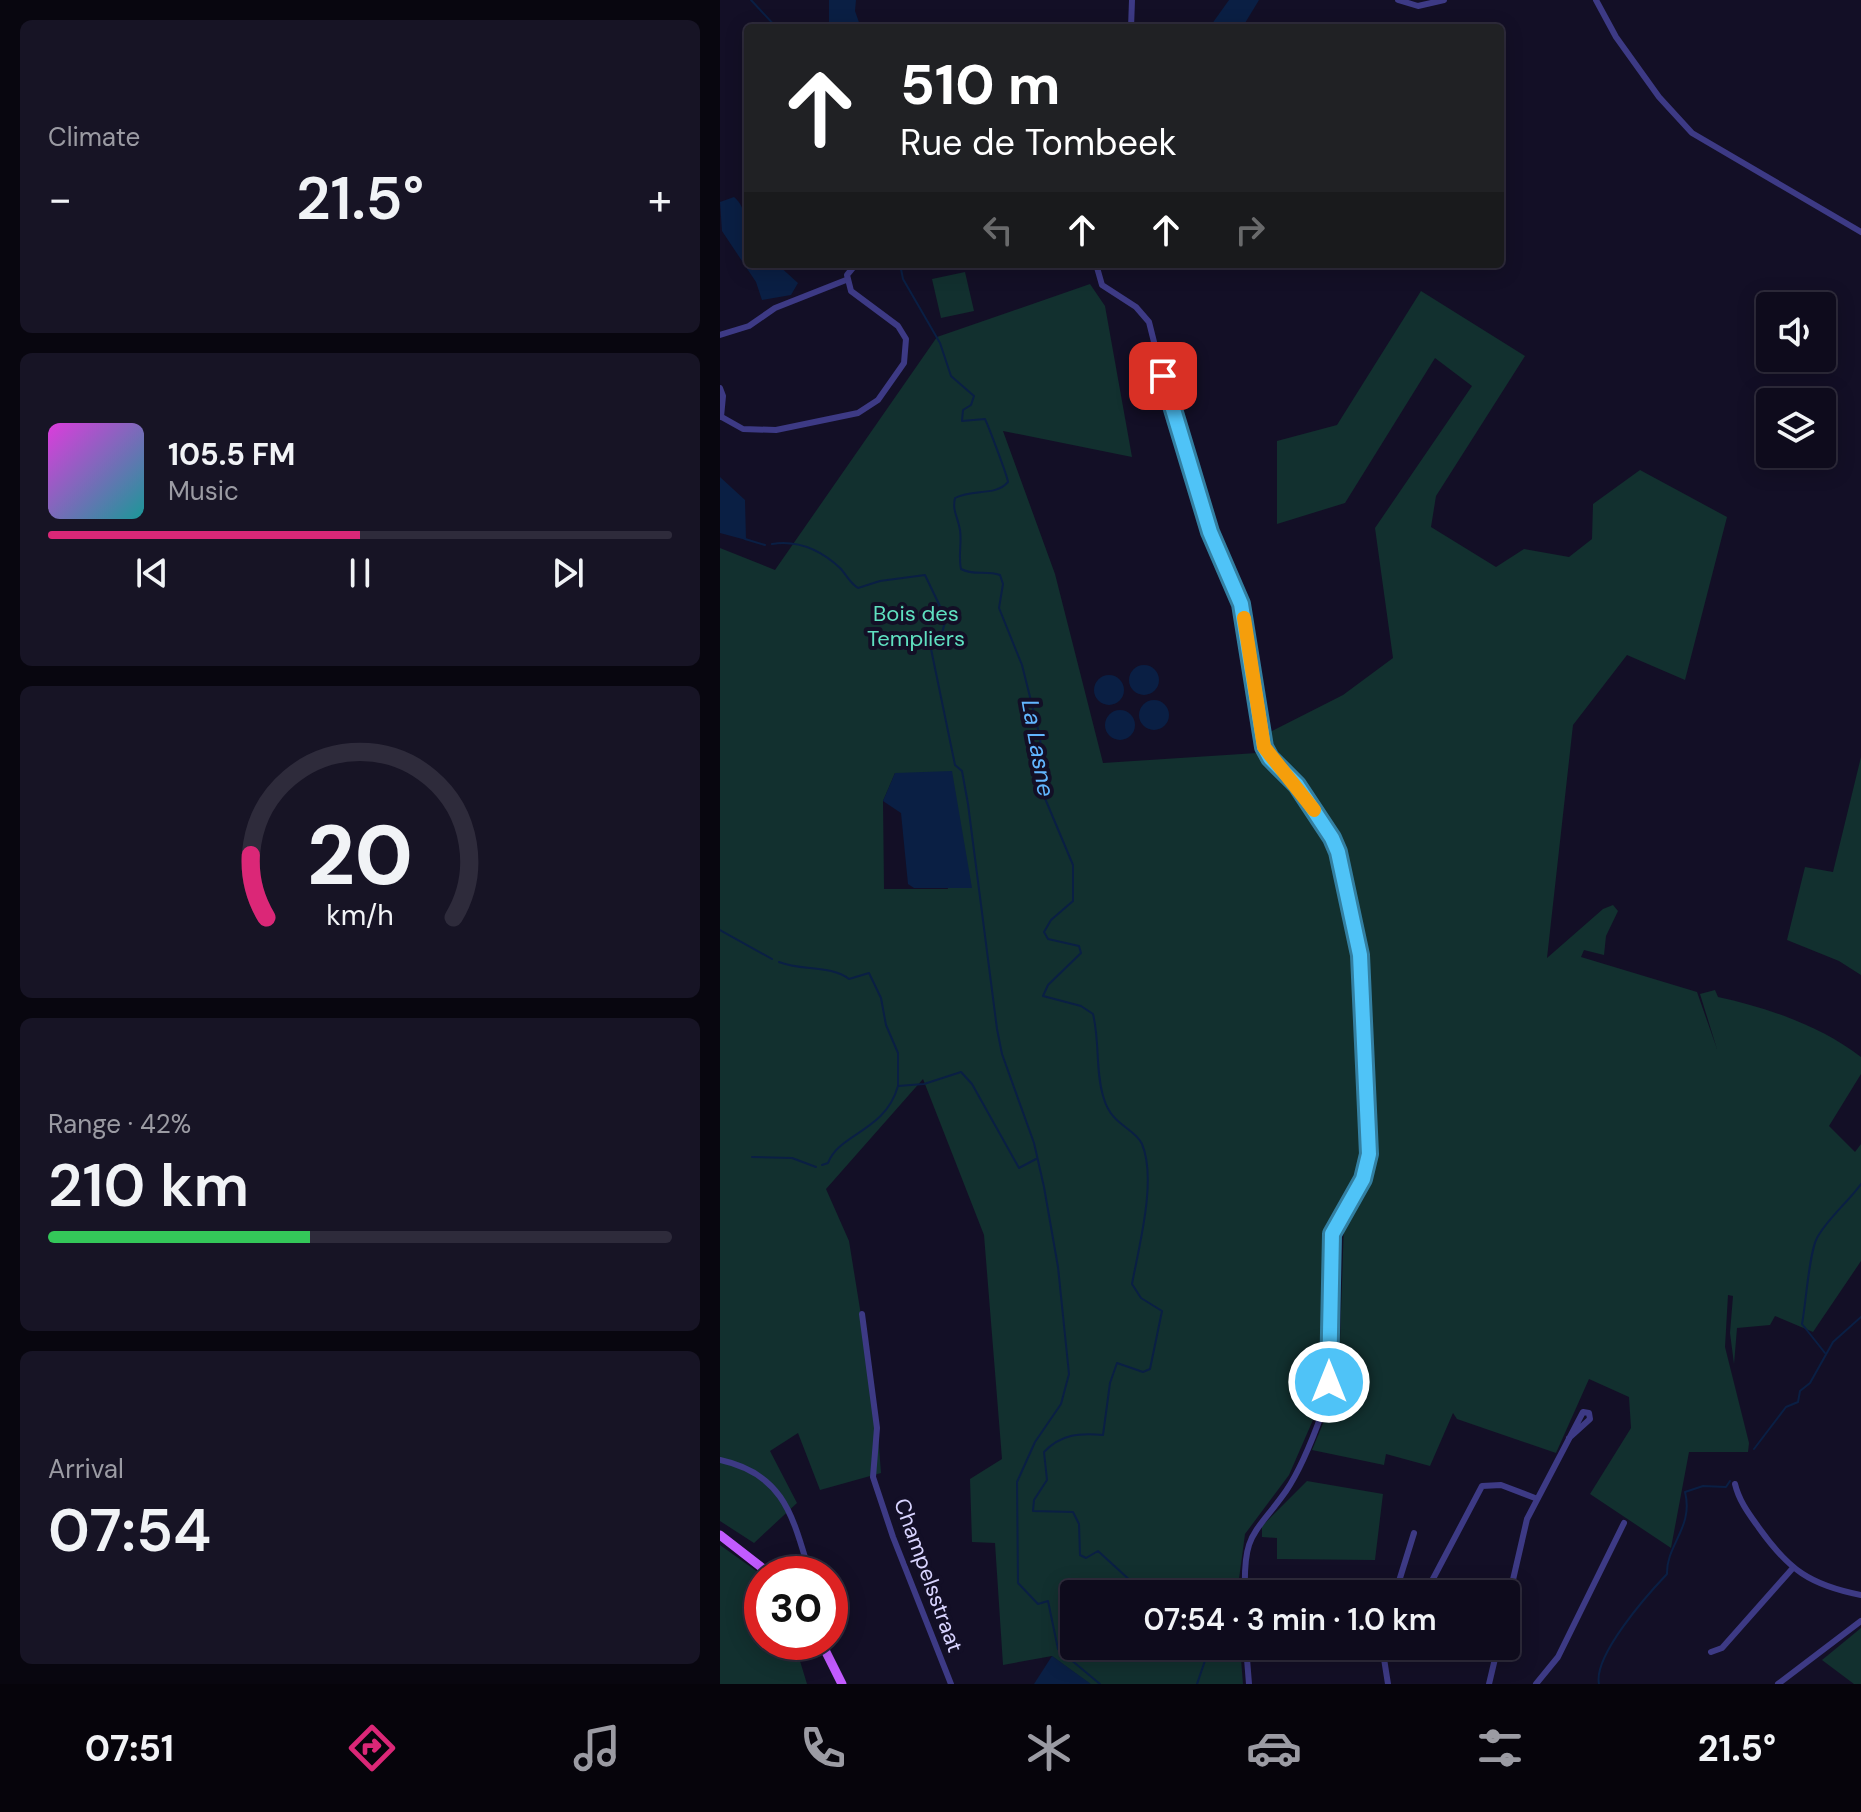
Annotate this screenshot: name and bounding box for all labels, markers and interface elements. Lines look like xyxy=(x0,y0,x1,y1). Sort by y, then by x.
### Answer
text: 510 m xyxy=(900,48,1061,121)
icon: ahead xyxy=(768,56,872,160)
text: Rue de Tombeek xyxy=(900,119,1177,166)
text: Climate xyxy=(48,120,140,154)
text: 21.5° xyxy=(296,159,424,238)
text: − xyxy=(48,170,72,228)
text: + xyxy=(648,170,672,228)
icon: left xyxy=(976,208,1020,252)
icon: ahead xyxy=(1060,208,1104,252)
icon: ahead xyxy=(1144,208,1188,252)
icon: right xyxy=(1228,208,1272,252)
map controls xyxy=(1756,292,1836,468)
button: sound xyxy=(1756,292,1836,372)
pin xyxy=(1129,342,1197,410)
icon: arrive xyxy=(1141,354,1185,398)
button: layers xyxy=(1756,388,1836,468)
text: 105.5 FM xyxy=(168,435,295,474)
text: Music xyxy=(168,474,239,508)
icon: previous xyxy=(130,551,174,595)
icon: pause xyxy=(338,551,382,595)
icon: next xyxy=(546,551,590,595)
park label: Bois des Templiers xyxy=(867,599,965,653)
water label: La Lasne xyxy=(1015,697,1062,799)
text: 20 xyxy=(307,801,413,910)
text: km/h xyxy=(326,897,394,934)
text: Range · 42% xyxy=(48,1107,191,1141)
text: 210 km xyxy=(48,1146,249,1225)
position arrow xyxy=(1287,1340,1371,1424)
text: Arrival xyxy=(48,1452,124,1486)
text: 07:54 xyxy=(48,1491,211,1570)
street label: Champelsstraat xyxy=(887,1494,970,1656)
speed limit sign: 30 xyxy=(744,1556,848,1660)
text: 07:54 · 3 min · 1.0 km xyxy=(1143,1600,1437,1639)
icon: directions xyxy=(344,1720,400,1776)
icon: music xyxy=(569,1720,625,1776)
icon: phone xyxy=(795,1720,851,1776)
icon: climate xyxy=(1021,1720,1077,1776)
icon: car xyxy=(1246,1720,1302,1776)
icon: filters xyxy=(1472,1720,1528,1776)
text: 07:51 xyxy=(85,1725,174,1772)
text: 21.5° xyxy=(1698,1725,1776,1772)

